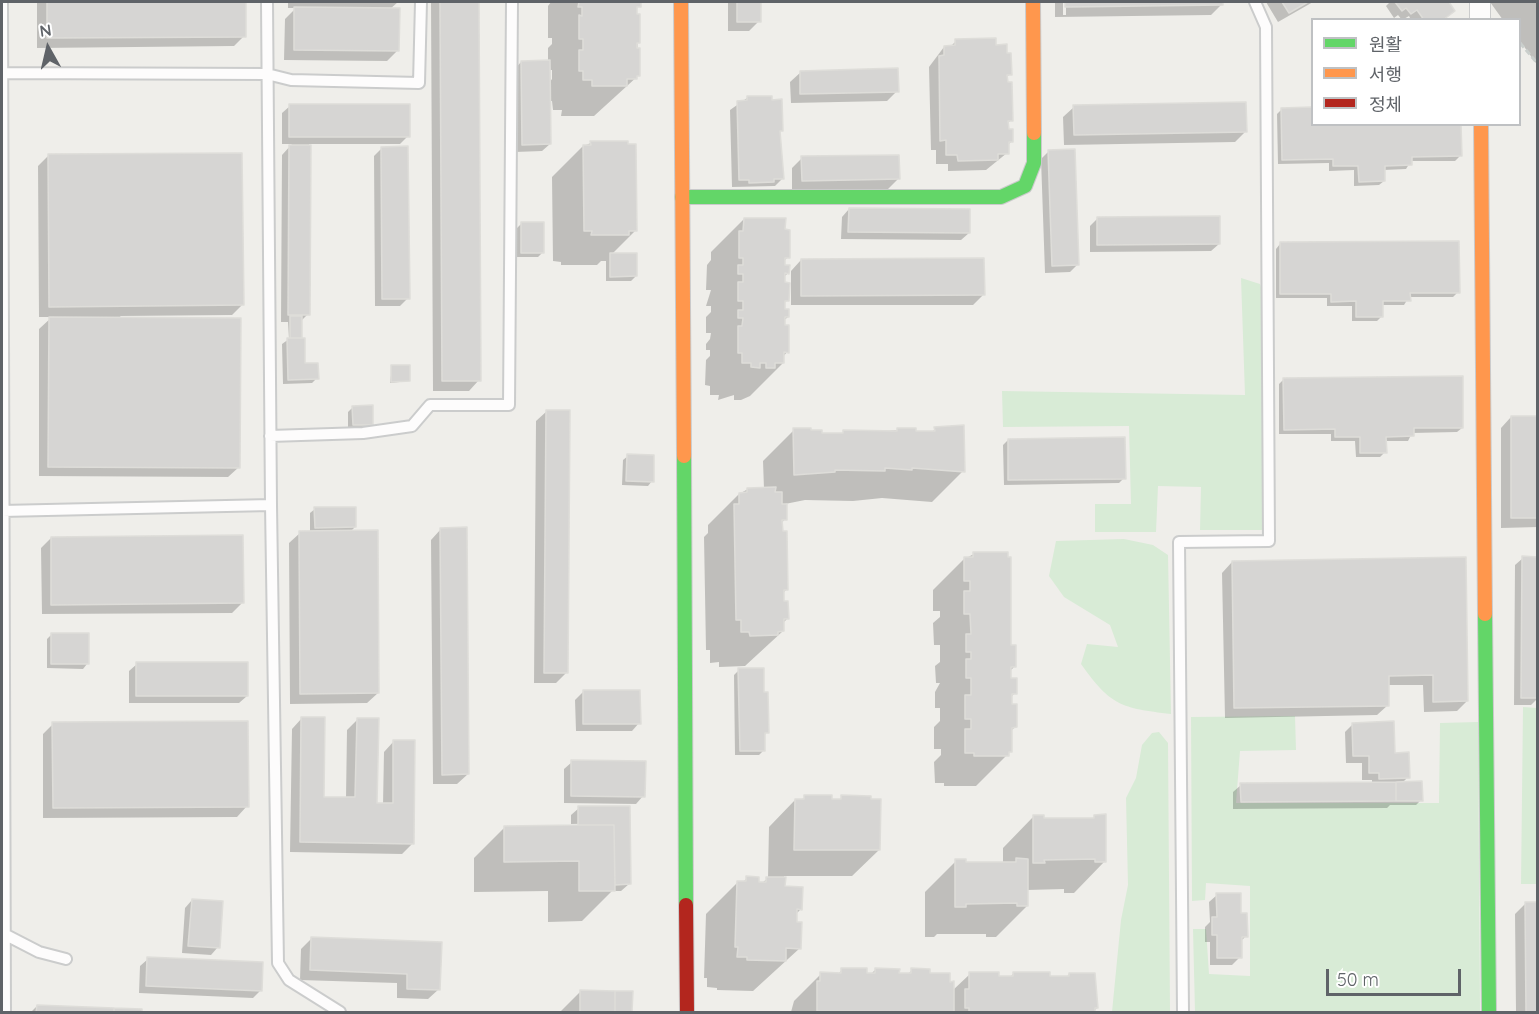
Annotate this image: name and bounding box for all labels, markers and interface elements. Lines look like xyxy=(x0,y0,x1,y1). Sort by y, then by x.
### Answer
north arrow xyxy=(18,18,78,78)
legend xyxy=(1311,18,1521,126)
text: N xyxy=(38,19,53,41)
text: 원활 xyxy=(1369,33,1402,56)
text: 서행 xyxy=(1369,63,1402,86)
text: 정체 xyxy=(1369,93,1402,116)
scale bar xyxy=(1329,957,1464,995)
text: 50 m xyxy=(1337,968,1379,991)

